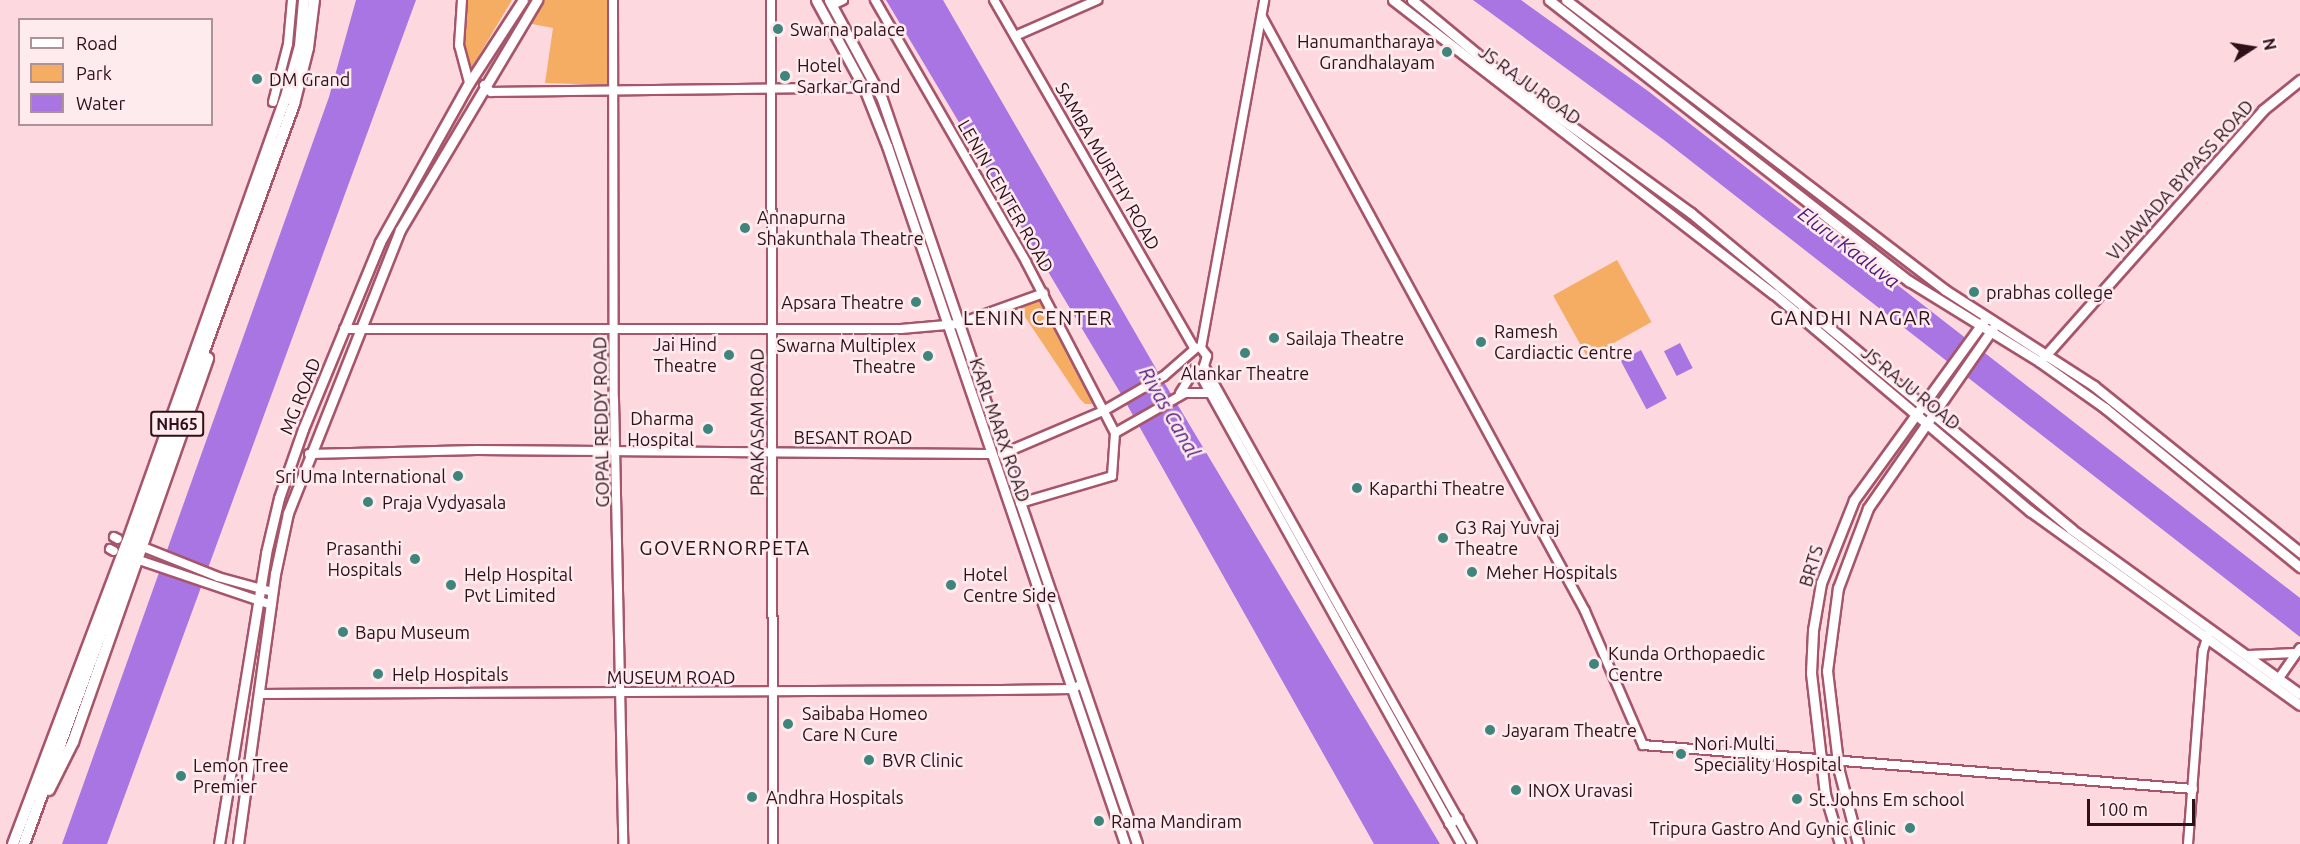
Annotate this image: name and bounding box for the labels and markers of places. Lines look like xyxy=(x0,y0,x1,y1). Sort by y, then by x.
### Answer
place label: Swarna palace xyxy=(790,18,905,40)
marker: Swarna palace xyxy=(771,22,785,36)
place label: Hanumantharaya Grandhalayam xyxy=(1297,31,1435,74)
marker: Hanumantharaya Grandhalayam xyxy=(1440,45,1454,59)
place label: Hotel Sarkar Grand xyxy=(797,55,901,98)
place label: DM Grand xyxy=(269,68,350,90)
marker: Hotel Sarkar Grand xyxy=(778,69,792,83)
marker: DM Grand xyxy=(250,72,264,86)
place label: Annapurna Shakunthala Theatre xyxy=(757,207,924,250)
marker: Annapurna Shakunthala Theatre xyxy=(738,221,752,235)
place label: prabhas college xyxy=(1986,281,2113,303)
marker: prabhas college xyxy=(1967,285,1981,299)
place label: Apsara Theatre xyxy=(781,291,904,313)
marker: Apsara Theatre xyxy=(909,295,923,309)
place label: Ramesh Cardiactic Centre xyxy=(1494,321,1633,364)
place label: Sailaja Theatre xyxy=(1286,327,1404,349)
marker: Sailaja Theatre xyxy=(1267,331,1281,345)
marker: Ramesh Cardiactic Centre xyxy=(1472,333,1490,351)
place label: Jai Hind Theatre xyxy=(653,334,717,376)
place label: Swarna Multiplex Theatre xyxy=(777,335,916,378)
marker: Alankar Theatre xyxy=(1238,346,1252,360)
marker: Jai Hind Theatre xyxy=(722,348,736,362)
marker: Swarna Multiplex Theatre xyxy=(921,349,935,363)
place label: Alankar Theatre xyxy=(1181,362,1309,384)
place label: Dharma Hospital xyxy=(627,408,694,450)
marker: Dharma Hospital xyxy=(699,420,717,438)
place label: Sri Uma International xyxy=(276,465,446,487)
marker: Sri Uma International xyxy=(451,469,465,483)
place label: Kaparthi Theatre xyxy=(1369,477,1505,499)
marker: Kaparthi Theatre xyxy=(1350,481,1364,495)
place label: Praja Vydyasala xyxy=(382,491,506,513)
marker: Praja Vydyasala xyxy=(359,493,377,511)
place label: G3 Raj Yuvraj Theatre xyxy=(1455,517,1560,560)
marker: G3 Raj Yuvraj Theatre xyxy=(1436,531,1450,545)
place label: Prasanthi Hospitals xyxy=(326,538,402,580)
marker: Prasanthi Hospitals xyxy=(406,550,424,568)
place label: Meher Hospitals xyxy=(1486,561,1617,583)
marker: Meher Hospitals xyxy=(1463,563,1481,581)
place label: Help Hospital Pvt Limited xyxy=(464,564,573,606)
place label: Hotel Centre Side xyxy=(963,564,1056,606)
marker: Help Hospital Pvt Limited xyxy=(442,576,460,594)
marker: Hotel Centre Side xyxy=(944,578,958,592)
place label: Bapu Museum xyxy=(355,621,470,643)
marker: Bapu Museum xyxy=(336,625,350,639)
place label: Kunda Orthopaedic Centre xyxy=(1608,643,1765,686)
marker: Kunda Orthopaedic Centre xyxy=(1585,655,1603,673)
place label: Help Hospitals xyxy=(392,663,508,685)
marker: Help Hospitals xyxy=(369,665,387,683)
place label: Saibaba Homeo Care N Cure xyxy=(802,703,928,746)
marker: Saibaba Homeo Care N Cure xyxy=(779,715,797,733)
place label: Jayaram Theatre xyxy=(1502,719,1637,741)
marker: Jayaram Theatre xyxy=(1483,723,1497,737)
place label: Nori Multi Speciality Hospital xyxy=(1694,733,1842,776)
marker: Nori Multi Speciality Hospital xyxy=(1672,745,1690,763)
place label: BVR Clinic xyxy=(882,749,963,771)
marker: BVR Clinic xyxy=(860,751,878,769)
place label: Lemon Tree Premier xyxy=(193,755,289,798)
marker: Lemon Tree Premier xyxy=(174,769,188,783)
place label: INOX Uravasi xyxy=(1528,779,1633,801)
marker: INOX Uravasi xyxy=(1509,783,1523,797)
place label: Andhra Hospitals xyxy=(766,786,904,808)
marker: Andhra Hospitals xyxy=(743,788,761,806)
place label: St.Johns Em school xyxy=(1809,788,1965,810)
marker: St.Johns Em school xyxy=(1790,792,1804,806)
place label: Rama Mandiram xyxy=(1111,810,1242,832)
marker: Rama Mandiram xyxy=(1092,814,1106,828)
place label: Tripura Gastro And Gynic Clinic xyxy=(1649,817,1896,839)
marker: Tripura Gastro And Gynic Clinic xyxy=(1901,819,1919,837)

